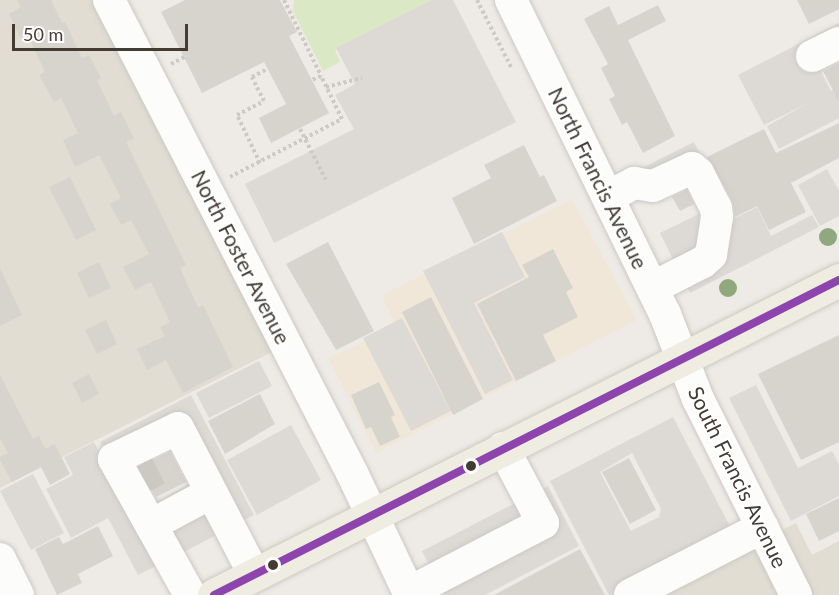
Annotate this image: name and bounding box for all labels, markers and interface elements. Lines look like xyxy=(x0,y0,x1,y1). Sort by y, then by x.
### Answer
scale bar xyxy=(15,12,190,50)
text: 50 m xyxy=(23,23,63,45)
street label: North Francis Avenue xyxy=(543,83,653,273)
street label: North Foster Avenue xyxy=(186,165,296,349)
street label: South Francis Avenue xyxy=(683,382,793,572)
unlabelled marker xyxy=(465,460,477,472)
unlabelled marker xyxy=(267,559,279,571)

